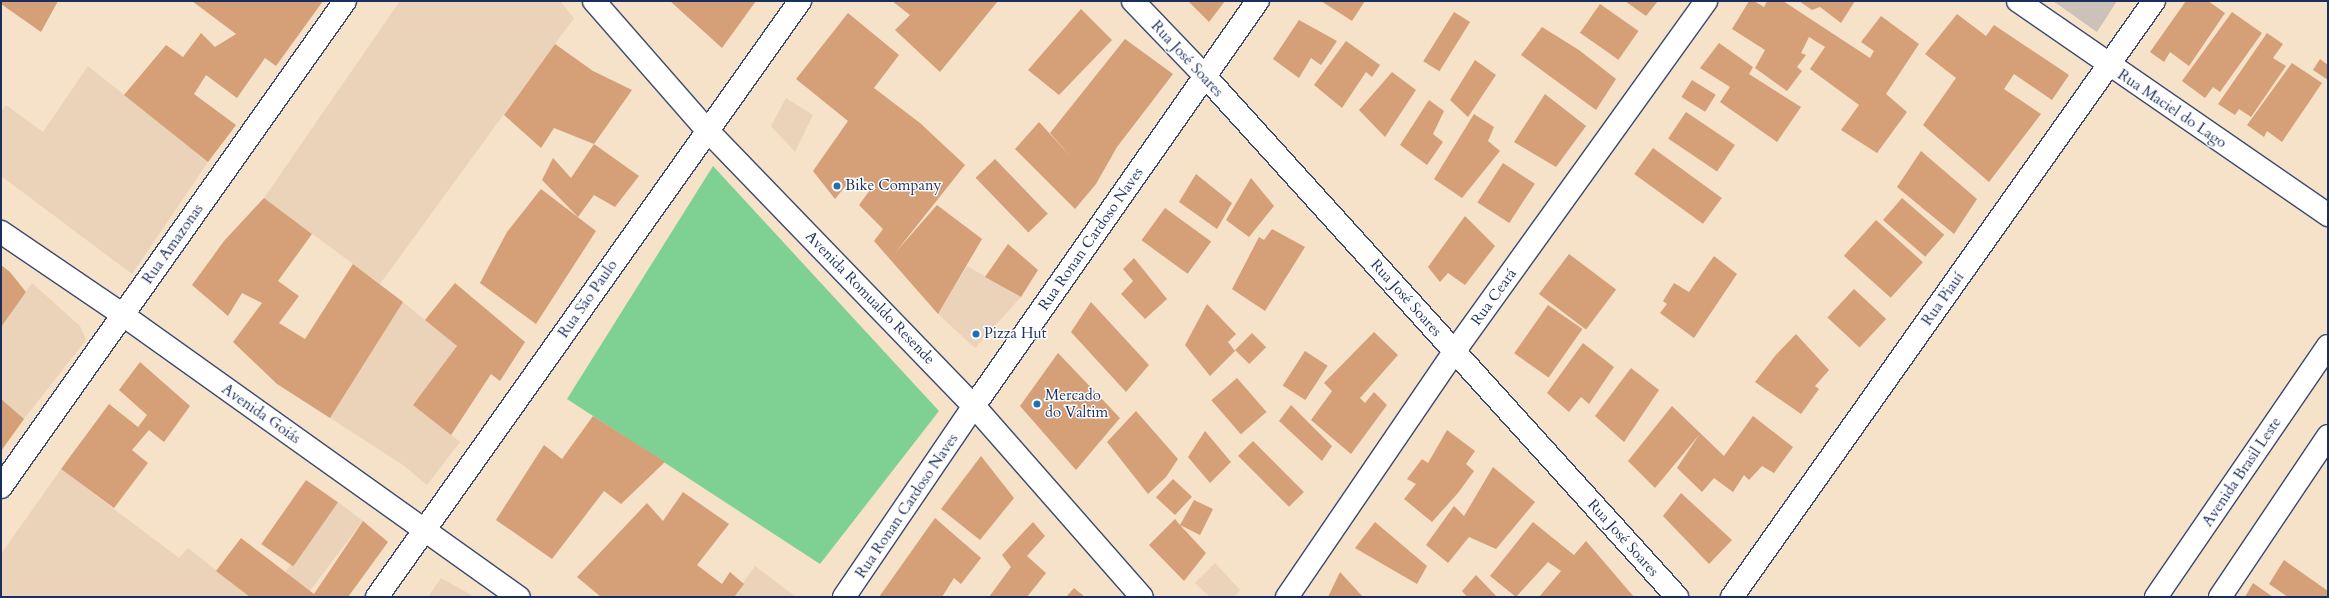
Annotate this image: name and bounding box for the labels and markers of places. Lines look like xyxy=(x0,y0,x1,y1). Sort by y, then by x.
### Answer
place label: Bike Company xyxy=(845,177,941,195)
marker: Bike Company xyxy=(832,181,842,191)
place label: Pizza Hut xyxy=(984,325,1047,343)
marker: Pizza Hut xyxy=(971,329,981,339)
place label: Mercado do Valtim xyxy=(1045,386,1108,421)
marker: Mercado do Valtim xyxy=(1032,399,1042,409)

